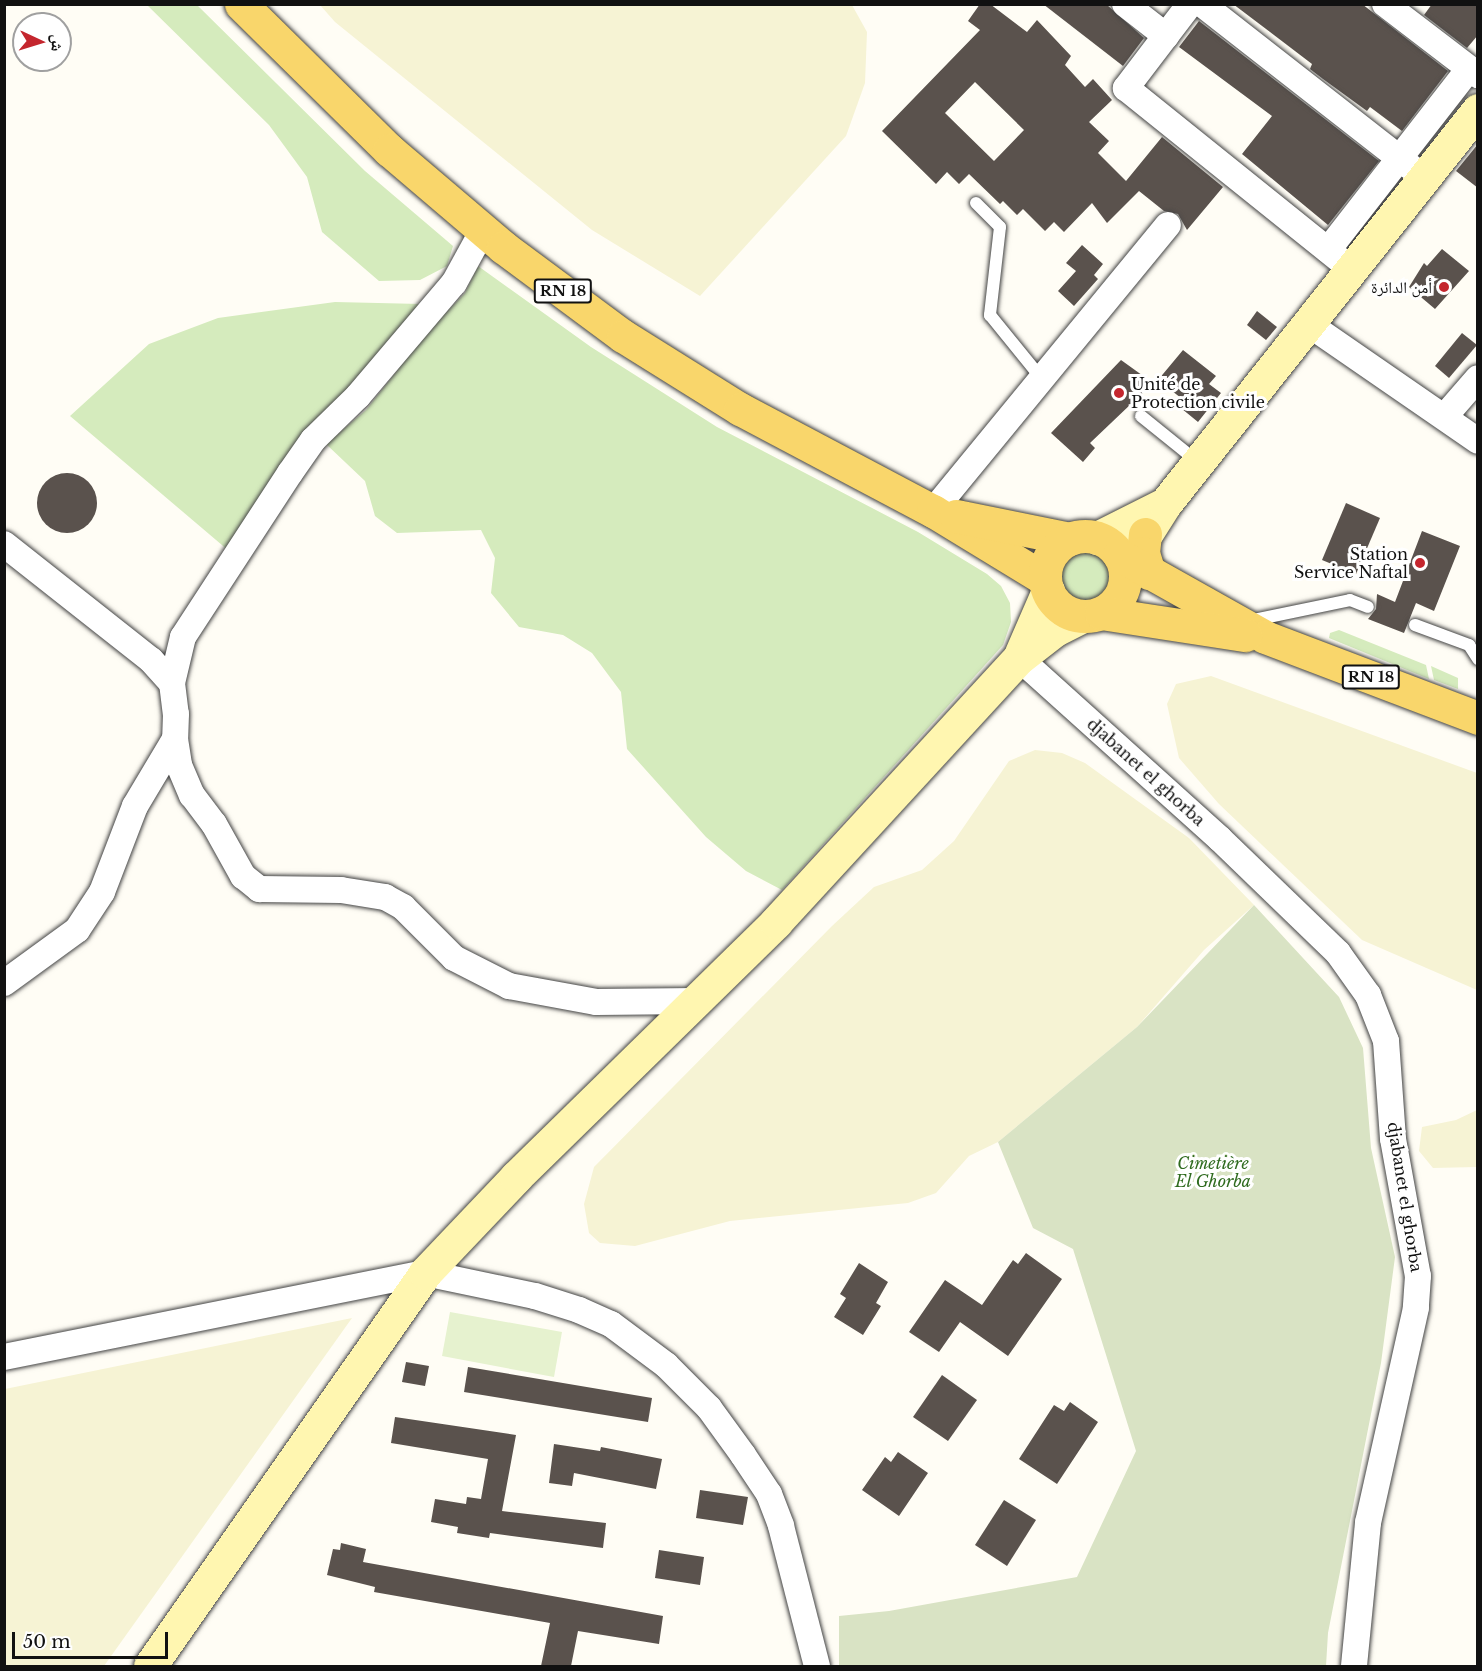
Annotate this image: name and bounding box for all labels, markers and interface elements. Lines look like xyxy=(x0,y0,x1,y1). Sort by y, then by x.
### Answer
north arrow xyxy=(12,12,72,72)
text: ش xyxy=(47,34,69,52)
place label: أمن الدائرة xyxy=(1371,277,1432,297)
road number: RN 18 xyxy=(533,279,593,303)
marker: أمن الدائرة xyxy=(1437,280,1451,294)
place label: Unité de Protection civile xyxy=(1131,374,1265,412)
marker: Unité de Protection civile xyxy=(1112,386,1126,400)
place label: Station Service Naftal xyxy=(1294,544,1408,582)
marker: Station Service Naftal xyxy=(1413,556,1427,570)
road number: RN 18 xyxy=(1341,665,1401,689)
street label: djabanet el ghorba xyxy=(1083,714,1209,830)
street label: djabanet el ghorba xyxy=(1384,1121,1426,1273)
park label: Cimetière El Ghorba xyxy=(1175,1153,1251,1191)
scale bar xyxy=(15,1620,171,1658)
text: 50 m xyxy=(23,1631,71,1653)

